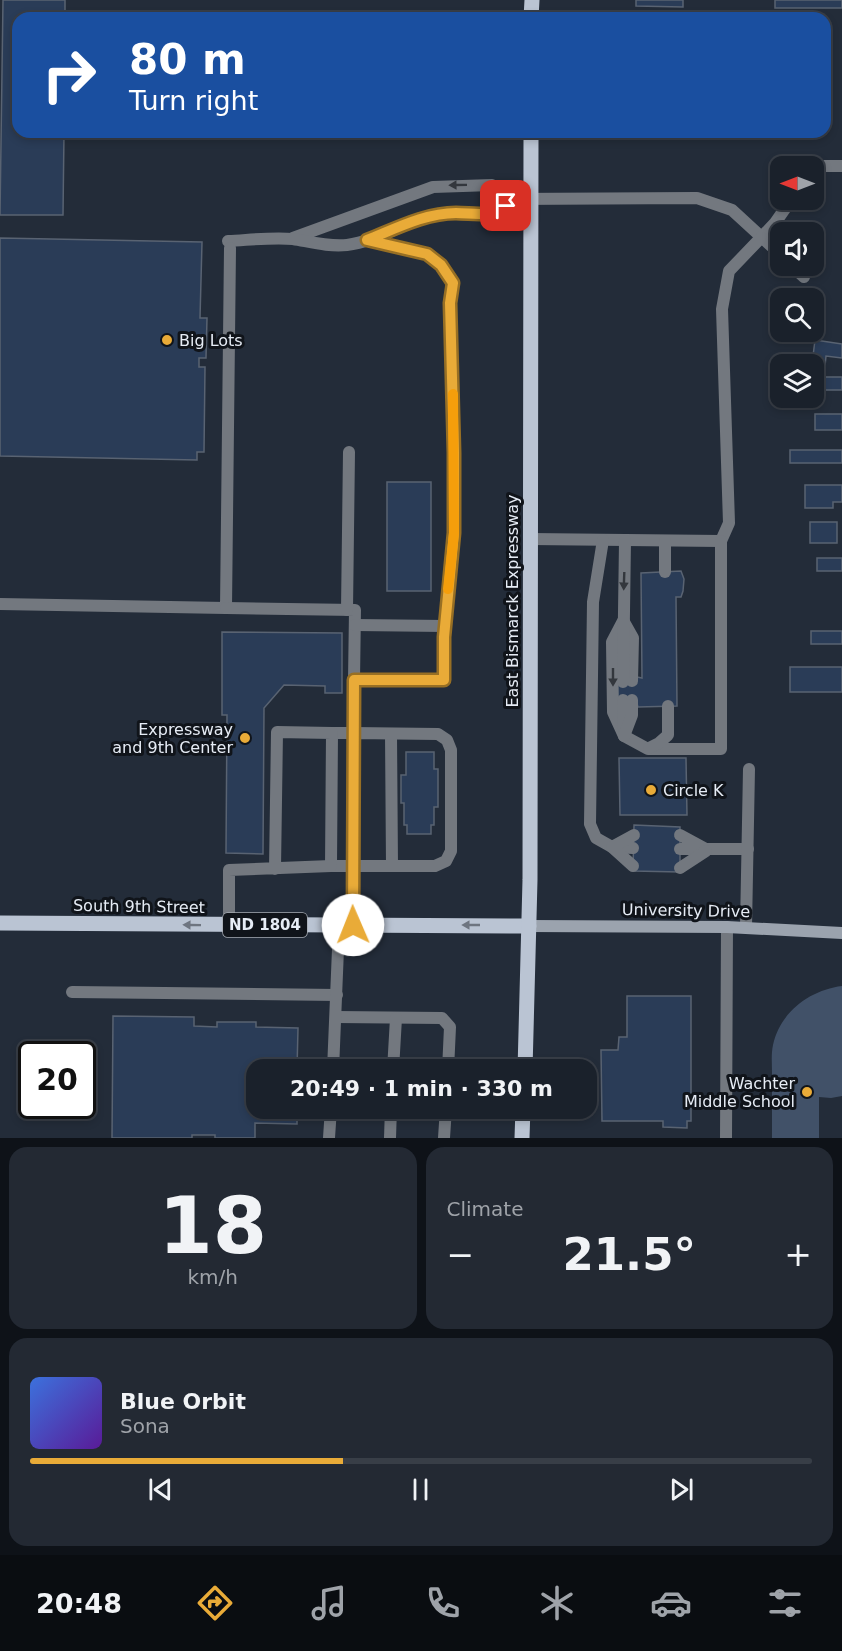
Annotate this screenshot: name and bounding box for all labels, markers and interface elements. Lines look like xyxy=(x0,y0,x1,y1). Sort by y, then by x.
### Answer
text: 80 m xyxy=(129,35,246,84)
icon: right xyxy=(30,36,108,114)
text: Turn right xyxy=(129,85,258,116)
north arrow xyxy=(770,156,824,210)
map controls xyxy=(770,156,824,408)
one-way arrow xyxy=(448,180,467,190)
pin xyxy=(480,180,531,231)
icon: arrive xyxy=(489,189,522,222)
button: sound xyxy=(770,222,824,276)
button: search xyxy=(770,288,824,342)
place label: Big Lots xyxy=(179,331,243,350)
marker: Big Lots xyxy=(160,333,174,347)
button: layers xyxy=(770,354,824,408)
street label: East Bismarck Expressway xyxy=(503,495,522,707)
one-way arrow xyxy=(619,571,629,590)
one-way arrow xyxy=(608,667,618,686)
place label: Expressway and 9th Center xyxy=(112,720,233,757)
marker: Expressway and 9th Center xyxy=(238,731,252,745)
place label: Circle K xyxy=(663,781,724,800)
marker: Circle K xyxy=(644,783,658,797)
position arrow xyxy=(321,893,385,957)
street label: South 9th Street xyxy=(73,896,205,917)
street label: University Drive xyxy=(622,900,750,921)
road number: ND 1804 xyxy=(223,913,307,937)
one-way arrow xyxy=(182,920,201,930)
one-way arrow xyxy=(461,920,480,930)
speed limit sign: 20 xyxy=(18,1041,96,1119)
place label: Wachter Middle School xyxy=(684,1074,795,1111)
text: 20:49 · 1 min · 330 m xyxy=(290,1076,553,1101)
marker: Wachter Middle School xyxy=(800,1085,814,1099)
text: 18 xyxy=(158,1181,267,1271)
text: Climate xyxy=(447,1197,523,1221)
text: 21.5° xyxy=(562,1228,696,1281)
text: − xyxy=(447,1235,474,1274)
text: + xyxy=(784,1235,812,1274)
text: km/h xyxy=(188,1265,238,1289)
text: Blue Orbit xyxy=(120,1389,246,1414)
text: Sona xyxy=(120,1414,170,1438)
icon: previous xyxy=(144,1473,177,1506)
icon: pause xyxy=(404,1473,437,1506)
icon: next xyxy=(665,1473,698,1506)
icon: directions xyxy=(194,1582,236,1624)
icon: music xyxy=(308,1582,350,1624)
icon: phone xyxy=(422,1582,464,1624)
icon: climate xyxy=(536,1582,578,1624)
icon: car xyxy=(650,1582,692,1624)
icon: filters xyxy=(764,1582,806,1624)
text: 20:48 xyxy=(36,1588,122,1619)

